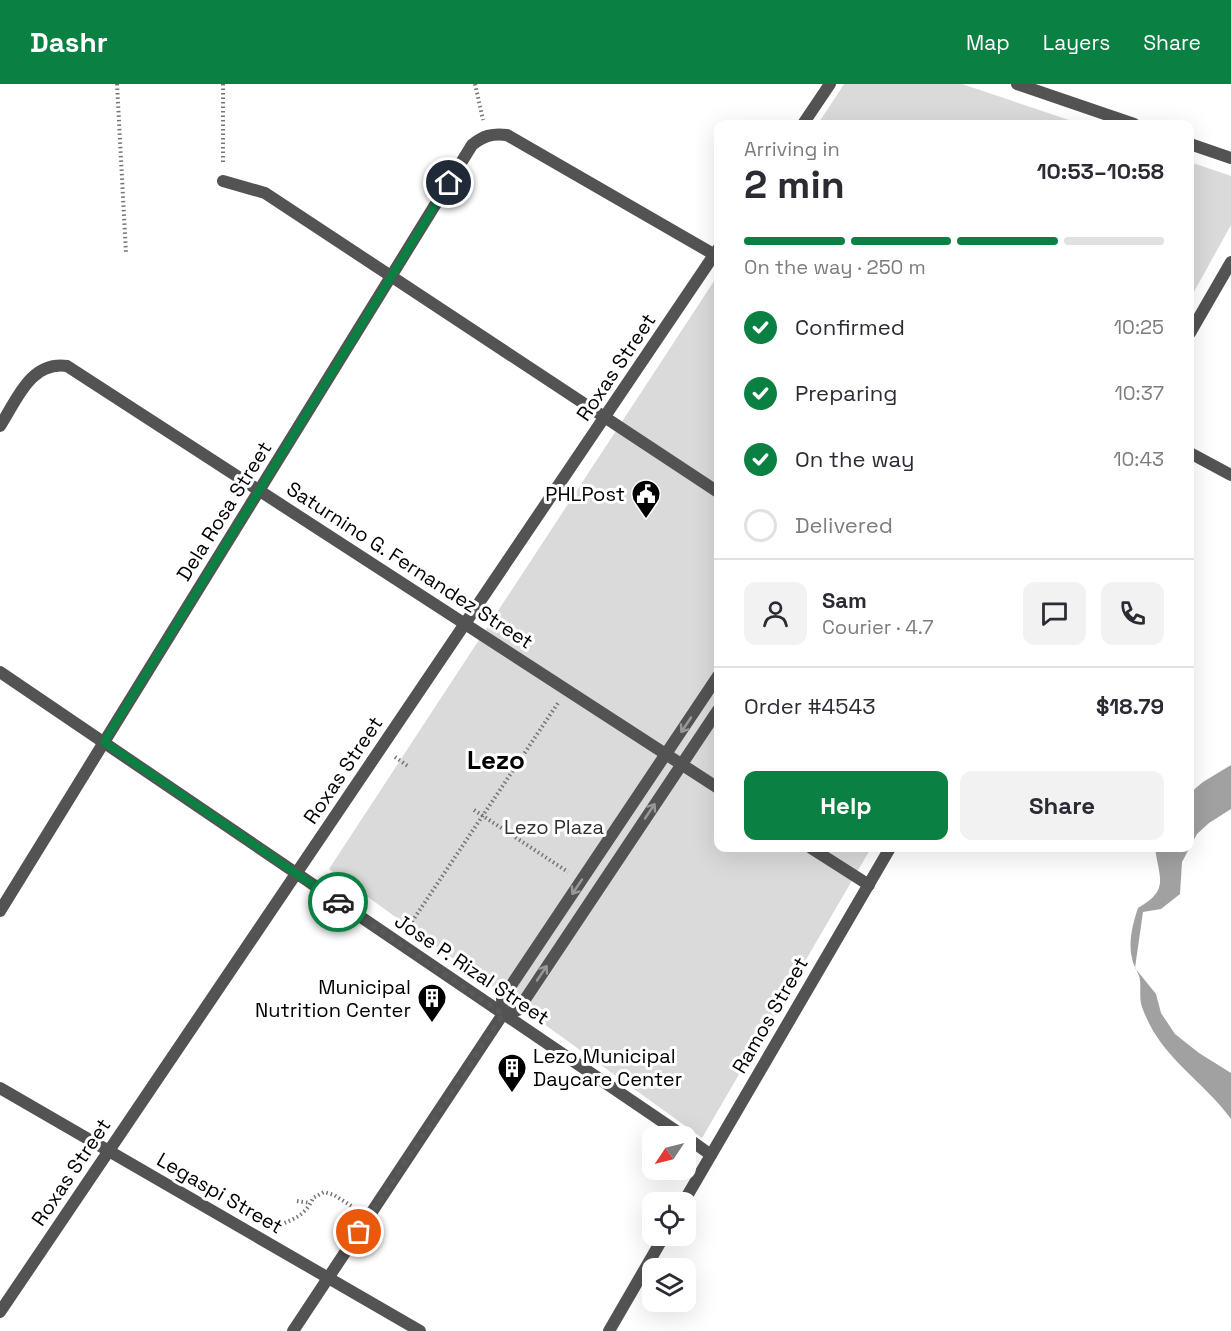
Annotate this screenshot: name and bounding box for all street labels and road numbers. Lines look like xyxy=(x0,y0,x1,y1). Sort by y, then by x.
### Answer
street label: Roxas Street xyxy=(571,308,661,426)
street label: Dela Rosa Street xyxy=(171,436,277,586)
street label: Saturnino G. Fernandez Street xyxy=(282,475,538,655)
street label: Roxas Street xyxy=(298,711,388,829)
street label: Jose P. Rizal Street xyxy=(390,908,554,1030)
street label: Ramos Street xyxy=(726,952,814,1078)
street label: Roxas Street xyxy=(26,1113,116,1231)
street label: Legaspi Street xyxy=(152,1146,288,1240)

